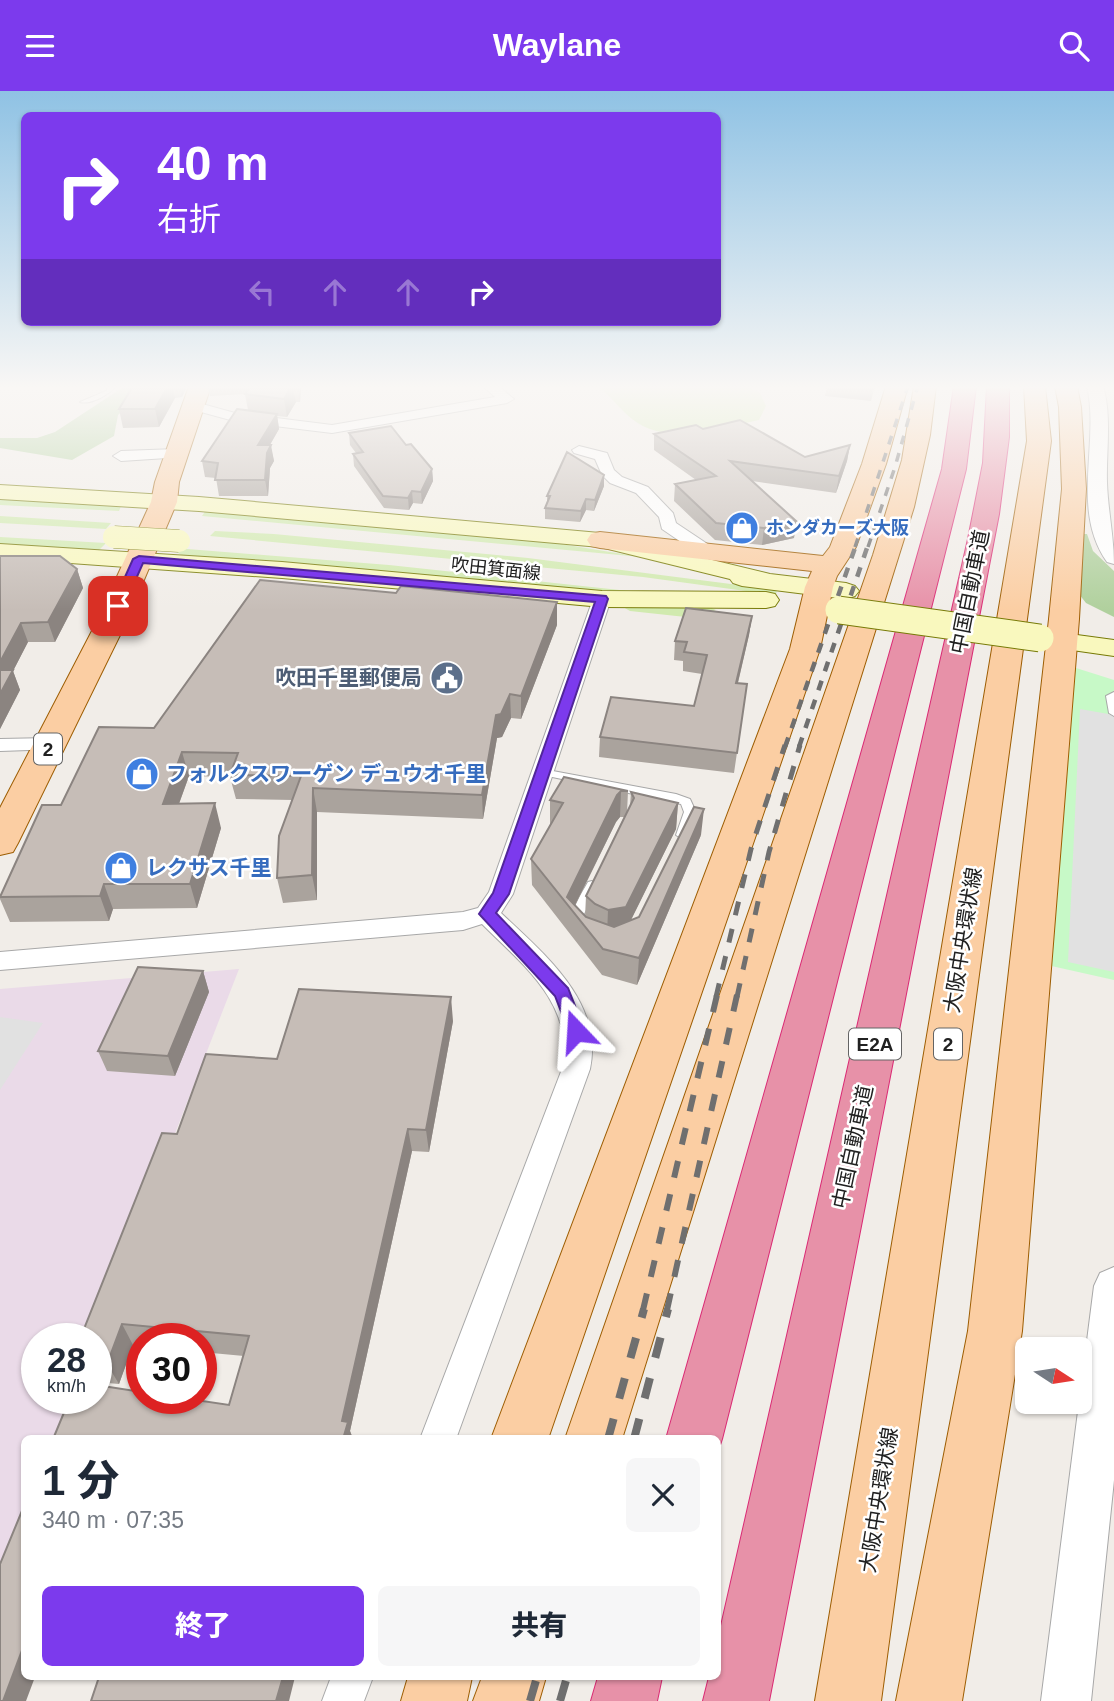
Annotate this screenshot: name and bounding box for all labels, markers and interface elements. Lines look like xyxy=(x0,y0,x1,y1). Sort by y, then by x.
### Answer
icon: menu xyxy=(21,27,59,65)
text: Waylane xyxy=(493,27,621,63)
icon: search xyxy=(1055,27,1093,65)
text: 40 m xyxy=(157,136,269,190)
icon: right xyxy=(42,140,133,231)
text: 右折 xyxy=(157,201,221,237)
icon: left xyxy=(243,273,281,311)
icon: ahead xyxy=(316,273,354,311)
icon: ahead xyxy=(389,273,427,311)
icon: right xyxy=(462,273,500,311)
shop icon: ホンダカーズ大阪 xyxy=(723,509,761,547)
place label: ホンダカーズ大阪 xyxy=(766,518,909,538)
street label: 中国自動車道 xyxy=(946,528,993,656)
street label: 吹田箕面線 xyxy=(450,554,542,584)
pin xyxy=(88,576,148,636)
icon: arrive xyxy=(99,587,137,625)
public building icon: 吹田千里郵便局 xyxy=(428,659,466,697)
place label: 吹田千里郵便局 xyxy=(275,666,422,689)
road number: 2 xyxy=(34,733,62,765)
shop icon: フォルクスワーゲン デュウオ千里 xyxy=(123,755,161,793)
place label: フォルクスワーゲン デュウオ千里 xyxy=(166,762,486,785)
shop icon: レクサス千里 xyxy=(102,849,140,887)
place label: レクサス千里 xyxy=(146,856,272,879)
street label: 大阪中央環状線 xyxy=(940,866,985,1014)
position arrow xyxy=(539,994,613,1068)
road number: E2A xyxy=(849,1028,901,1059)
road number: 2 xyxy=(934,1028,962,1059)
street label: 中国自動車道 xyxy=(828,1083,877,1211)
speed limit sign: 30 xyxy=(126,1323,217,1414)
north arrow xyxy=(1015,1337,1092,1414)
map controls xyxy=(1015,1337,1092,1414)
text: 28 xyxy=(47,1340,86,1379)
text: km/h xyxy=(47,1376,86,1396)
street label: 大阪中央環状線 xyxy=(856,1426,901,1574)
text: 1 分 xyxy=(42,1457,119,1504)
button: close xyxy=(626,1458,700,1532)
text: 340 m · 07:35 xyxy=(42,1507,184,1533)
button: 終了 xyxy=(42,1586,364,1666)
button: 共有 xyxy=(378,1586,700,1666)

